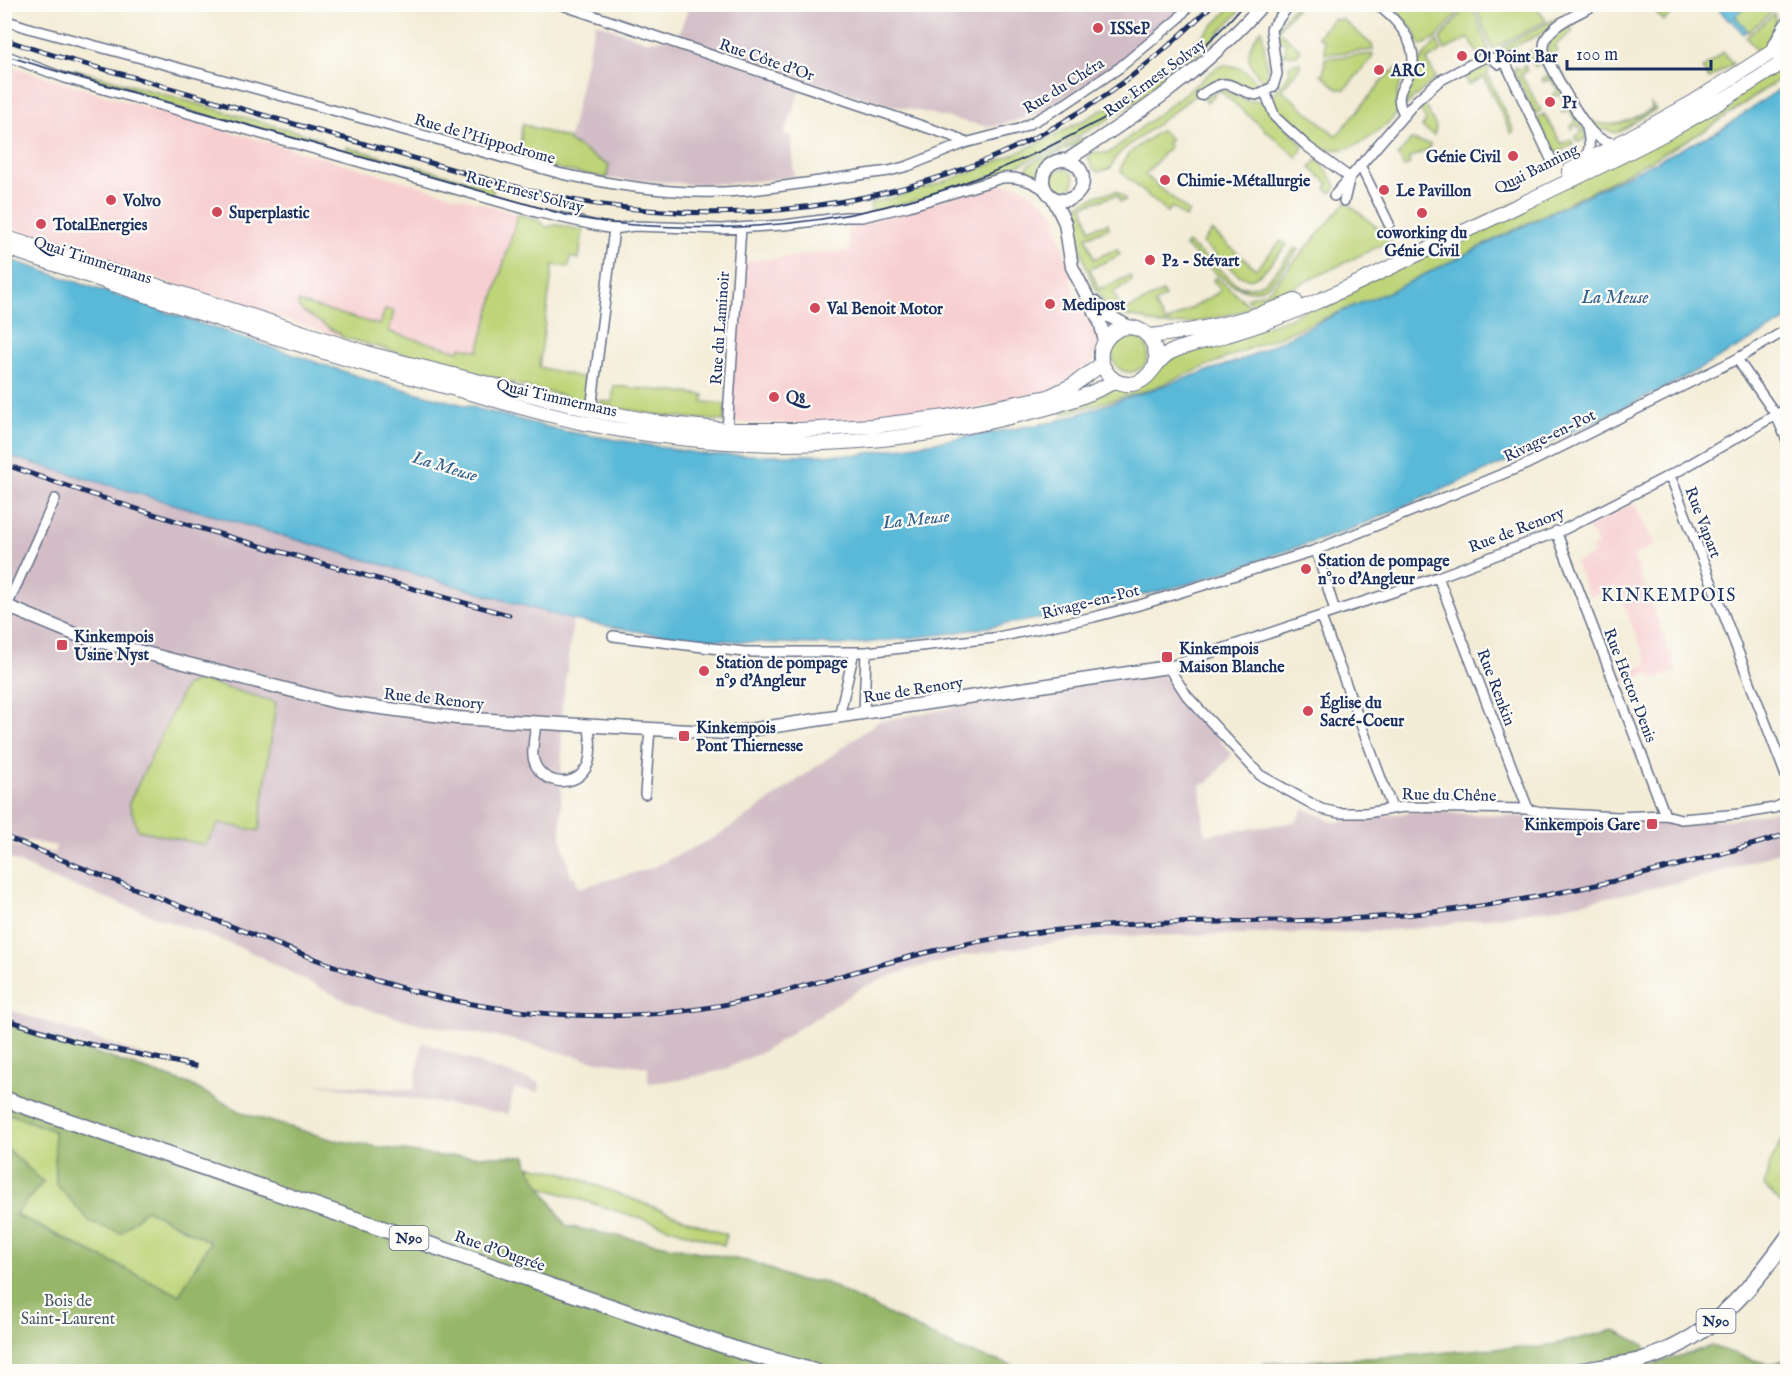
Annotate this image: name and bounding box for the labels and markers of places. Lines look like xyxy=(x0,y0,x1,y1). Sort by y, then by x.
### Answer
place label: ISSeP xyxy=(1110,20,1151,40)
marker: ISSeP xyxy=(1091,21,1105,35)
place label: O! Point Bar xyxy=(1474,48,1558,68)
marker: O! Point Bar xyxy=(1455,49,1469,63)
place label: ARC xyxy=(1390,62,1426,82)
marker: ARC xyxy=(1372,63,1386,77)
place label: P1 xyxy=(1562,94,1577,114)
marker: P1 xyxy=(1543,95,1557,109)
place label: Génie Civil xyxy=(1426,148,1502,168)
marker: Génie Civil xyxy=(1506,149,1520,163)
place label: Chimie-Métallurgie xyxy=(1177,172,1311,192)
marker: Chimie-Métallurgie xyxy=(1158,173,1172,187)
place label: Le Pavillon xyxy=(1396,182,1472,202)
marker: Le Pavillon xyxy=(1377,183,1391,197)
place label: Volvo xyxy=(122,192,161,212)
marker: Volvo xyxy=(104,193,118,207)
place label: Superplastic xyxy=(229,204,310,224)
marker: Superplastic xyxy=(210,205,224,219)
marker: coworking du Génie Civil xyxy=(1415,206,1429,220)
place label: TotalEnergies xyxy=(52,216,148,236)
marker: TotalEnergies xyxy=(34,217,48,231)
place label: coworking du Génie Civil xyxy=(1377,224,1468,262)
place label: P2 - Stévart xyxy=(1162,252,1240,272)
marker: P2 - Stévart xyxy=(1143,253,1157,267)
place label: Medipost xyxy=(1062,296,1126,316)
marker: Medipost xyxy=(1043,297,1057,311)
place label: Val Benoit Motor xyxy=(826,300,943,320)
marker: Val Benoit Motor xyxy=(808,301,822,315)
place label: Q8 xyxy=(786,389,811,409)
marker: Q8 xyxy=(767,390,781,404)
place label: Station de pompage n°10 d'Angleur xyxy=(1318,552,1450,590)
marker: Station de pompage n°10 d'Angleur xyxy=(1299,562,1313,576)
place label: Kinkempois Usine Nyst xyxy=(73,628,154,666)
marker: Kinkempois Usine Nyst xyxy=(55,638,69,652)
place label: Kinkempois Maison Blanche xyxy=(1179,640,1285,678)
marker: Kinkempois Maison Blanche xyxy=(1160,650,1174,664)
place label: Station de pompage n°9 d'Angleur xyxy=(716,654,848,692)
marker: Station de pompage n°9 d'Angleur xyxy=(697,664,711,678)
place label: Église du Sacré-Coeur xyxy=(1320,692,1404,732)
marker: Église du Sacré-Coeur xyxy=(1301,704,1315,718)
place label: Kinkempois Pont Thiernesse xyxy=(696,719,804,757)
marker: Kinkempois Pont Thiernesse xyxy=(677,729,691,743)
place label: Kinkempois Gare xyxy=(1524,816,1641,836)
marker: Kinkempois Gare xyxy=(1645,817,1659,831)

